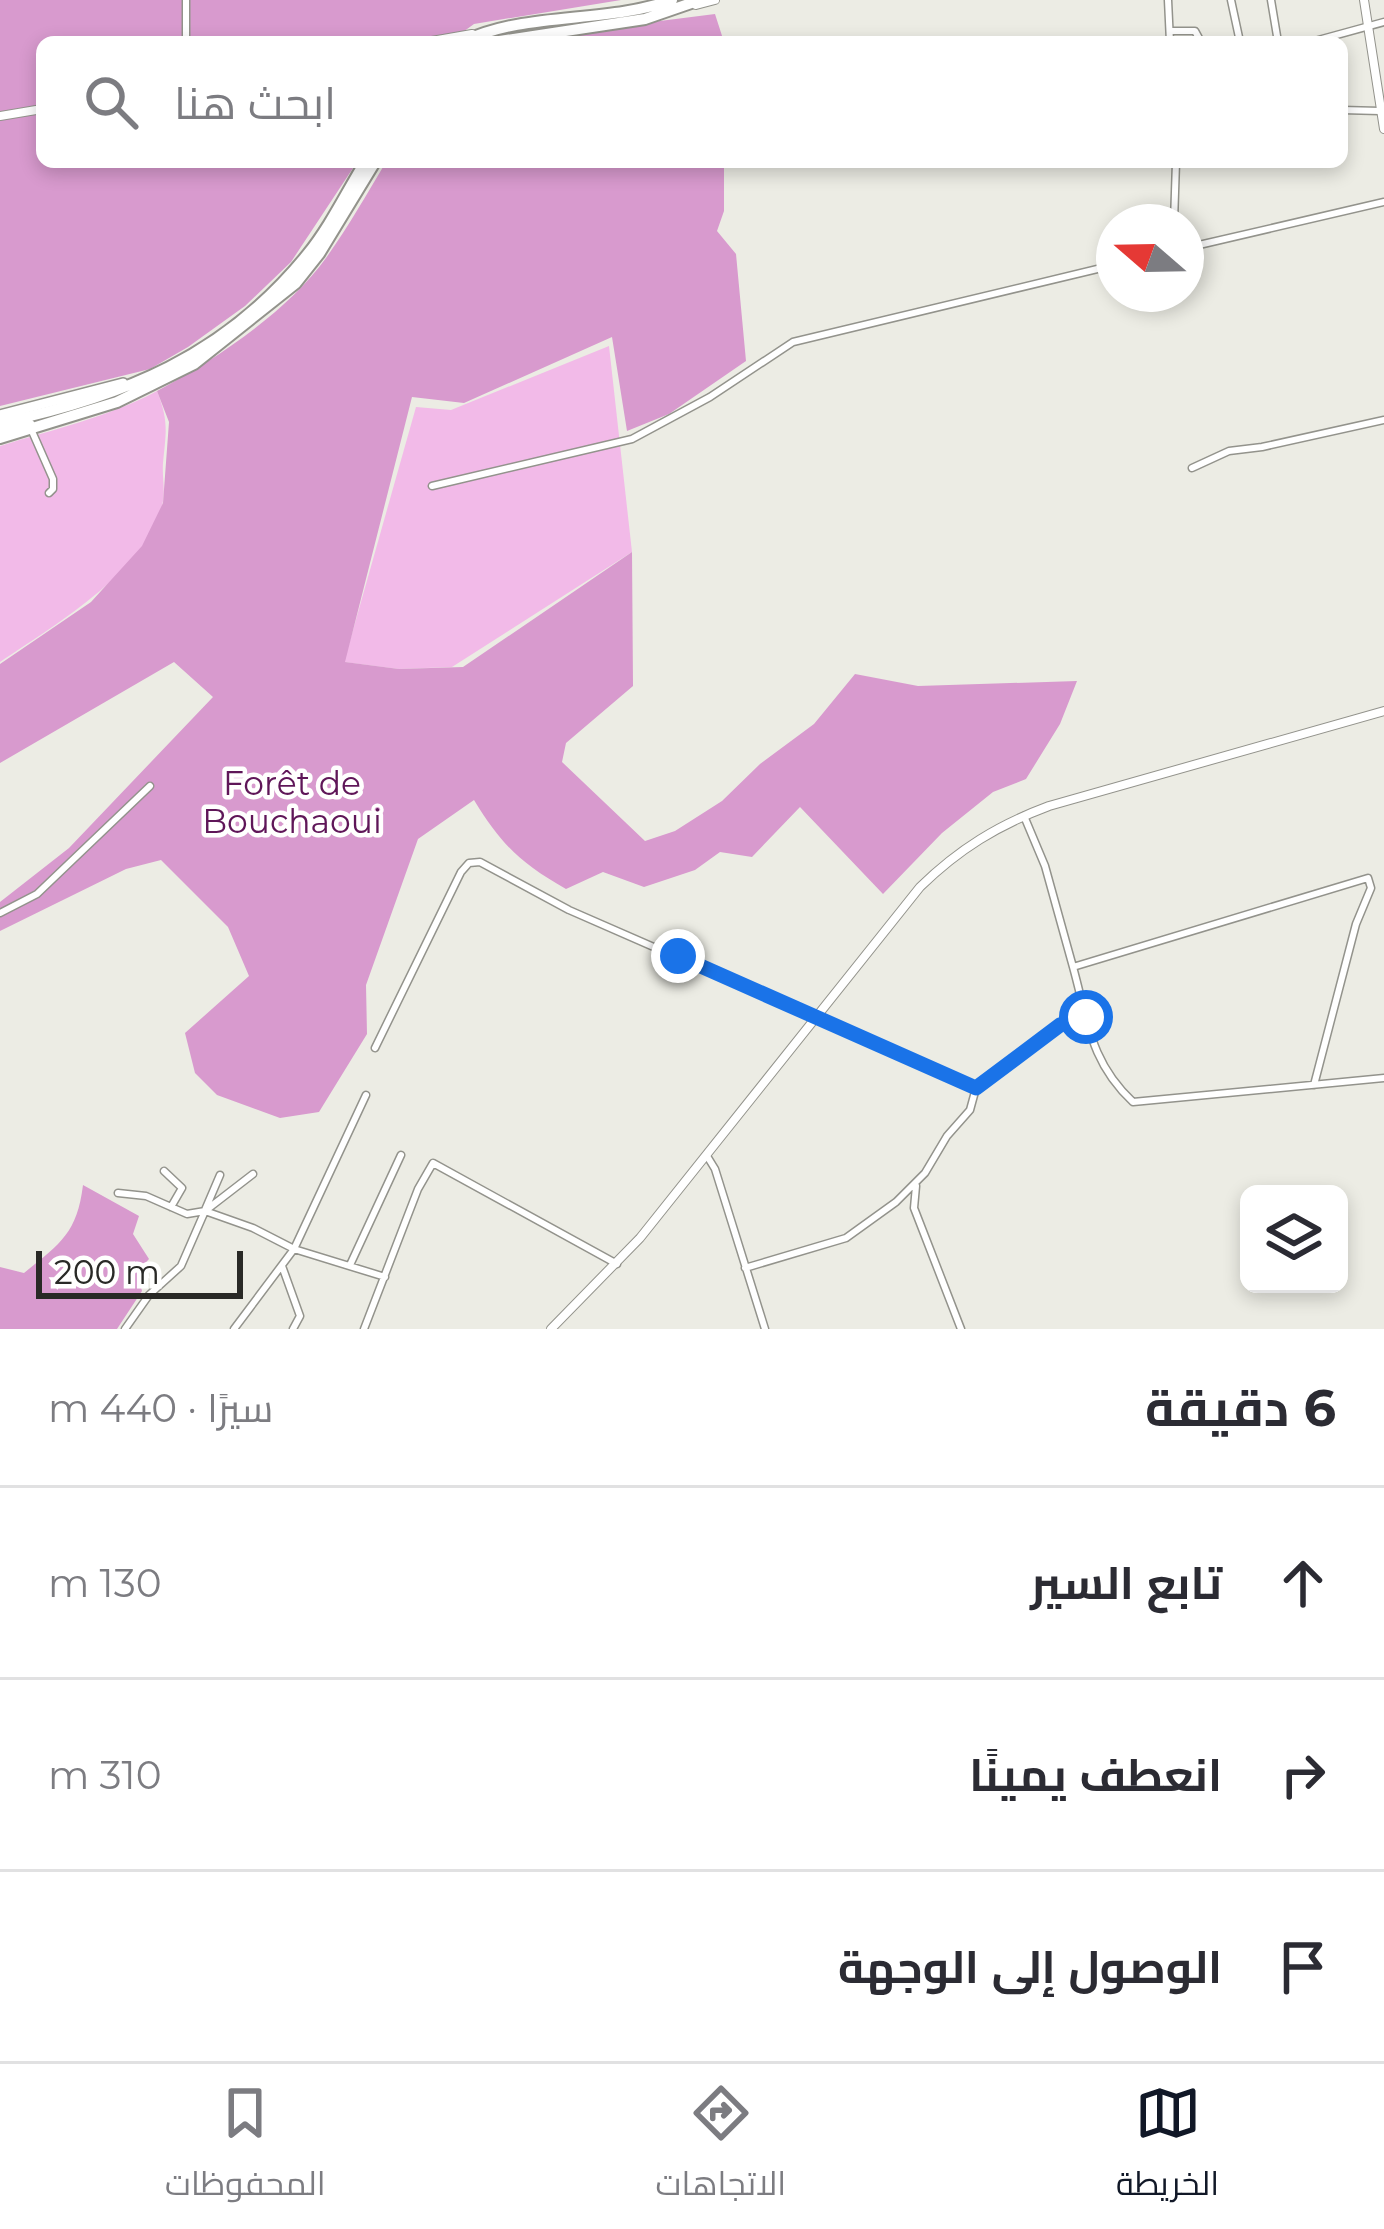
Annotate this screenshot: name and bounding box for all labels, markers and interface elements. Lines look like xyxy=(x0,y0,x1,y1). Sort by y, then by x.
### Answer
search box xyxy=(36,36,1348,168)
icon: search xyxy=(78,69,144,135)
text: ابحث هنا xyxy=(174,75,336,130)
north arrow xyxy=(1096,204,1204,312)
park label: Forêt de Bouchaoui xyxy=(202,763,382,841)
route end xyxy=(651,929,705,983)
route start xyxy=(1059,990,1113,1044)
map controls xyxy=(1240,1185,1348,1293)
button: layers xyxy=(1240,1185,1348,1293)
scale bar xyxy=(36,1245,243,1298)
text: 200 m xyxy=(54,1252,160,1292)
text: 6 دقيقة xyxy=(1145,1377,1336,1439)
text: سيرًا · 440 m xyxy=(48,1384,273,1432)
icon: ahead xyxy=(1270,1550,1336,1616)
text: تابع السير xyxy=(1030,1555,1222,1610)
text: 130 m xyxy=(48,1559,162,1607)
icon: right xyxy=(1270,1742,1336,1808)
text: انعطف يمينًا xyxy=(969,1747,1222,1802)
text: 310 m xyxy=(48,1751,162,1799)
icon: arrive xyxy=(1270,1934,1336,2000)
text: الوصول إلى الوجهة xyxy=(838,1939,1222,1994)
tab: المحفوظات xyxy=(165,2080,326,2214)
tab: الاتجاهات xyxy=(655,2080,786,2214)
tab: الخريطة xyxy=(1116,2080,1219,2214)

